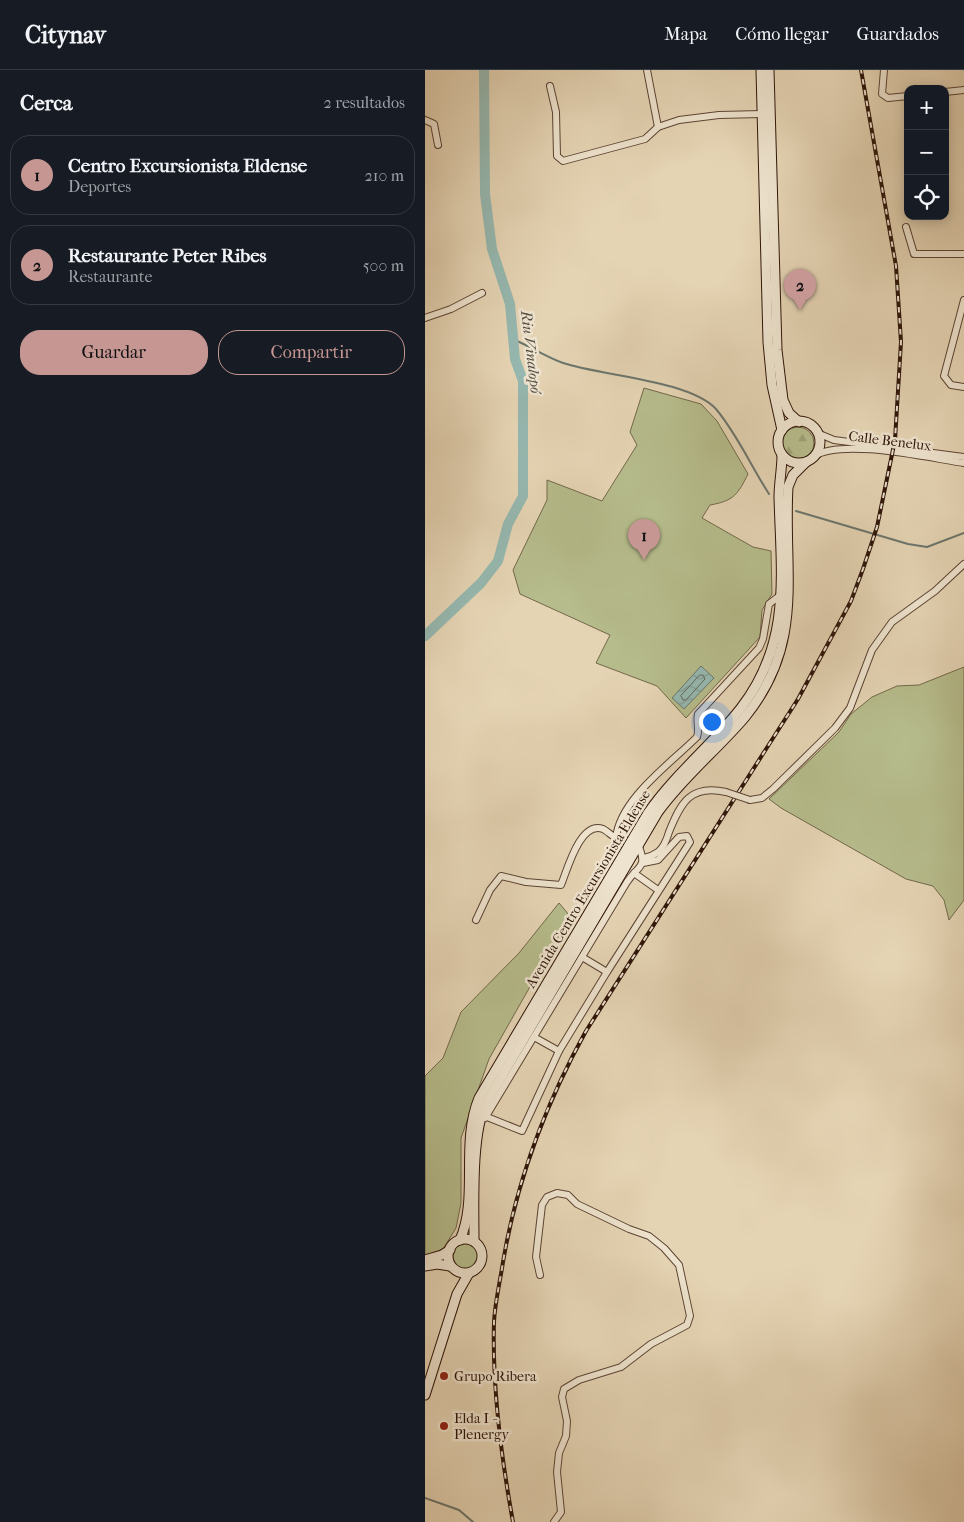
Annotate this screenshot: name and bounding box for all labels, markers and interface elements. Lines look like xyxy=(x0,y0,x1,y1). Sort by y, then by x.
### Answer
text: Citynav xyxy=(25,21,106,49)
text: Mapa xyxy=(664,24,707,45)
text: Cómo llegar xyxy=(735,24,829,45)
text: Guardados xyxy=(857,24,939,45)
map controls xyxy=(904,85,949,220)
button: + xyxy=(904,85,949,130)
text: Cerca xyxy=(20,91,72,115)
text: 2 resultados xyxy=(324,93,405,112)
button: − xyxy=(904,130,949,175)
text: Centro Excursionista Eldense xyxy=(68,155,307,177)
text: 1 xyxy=(34,166,40,185)
text: 210 m xyxy=(365,166,404,185)
button: locate xyxy=(904,175,949,220)
text: Deportes xyxy=(68,177,131,196)
text: Restaurante Peter Ribes xyxy=(68,245,267,267)
text: 2 xyxy=(33,256,41,275)
text: 500 m xyxy=(363,256,404,275)
text: Restaurante xyxy=(68,267,152,286)
pin: 2 xyxy=(784,269,816,310)
water label: Riu Vinalopó xyxy=(517,309,545,396)
button: Guardar xyxy=(20,330,208,375)
button: Compartir xyxy=(218,330,405,375)
street label: Calle Benelux xyxy=(848,427,933,455)
pin: 1 xyxy=(628,519,660,560)
your location xyxy=(699,709,725,735)
street label: Avenida Centro Excursionista Eldense xyxy=(522,787,654,992)
place label: Grupo Ribera xyxy=(454,1368,537,1385)
marker: Grupo Ribera xyxy=(438,1370,450,1382)
place label: Elda I - Plenergy xyxy=(454,1410,510,1443)
marker: Elda I - Plenergy xyxy=(438,1420,450,1432)

